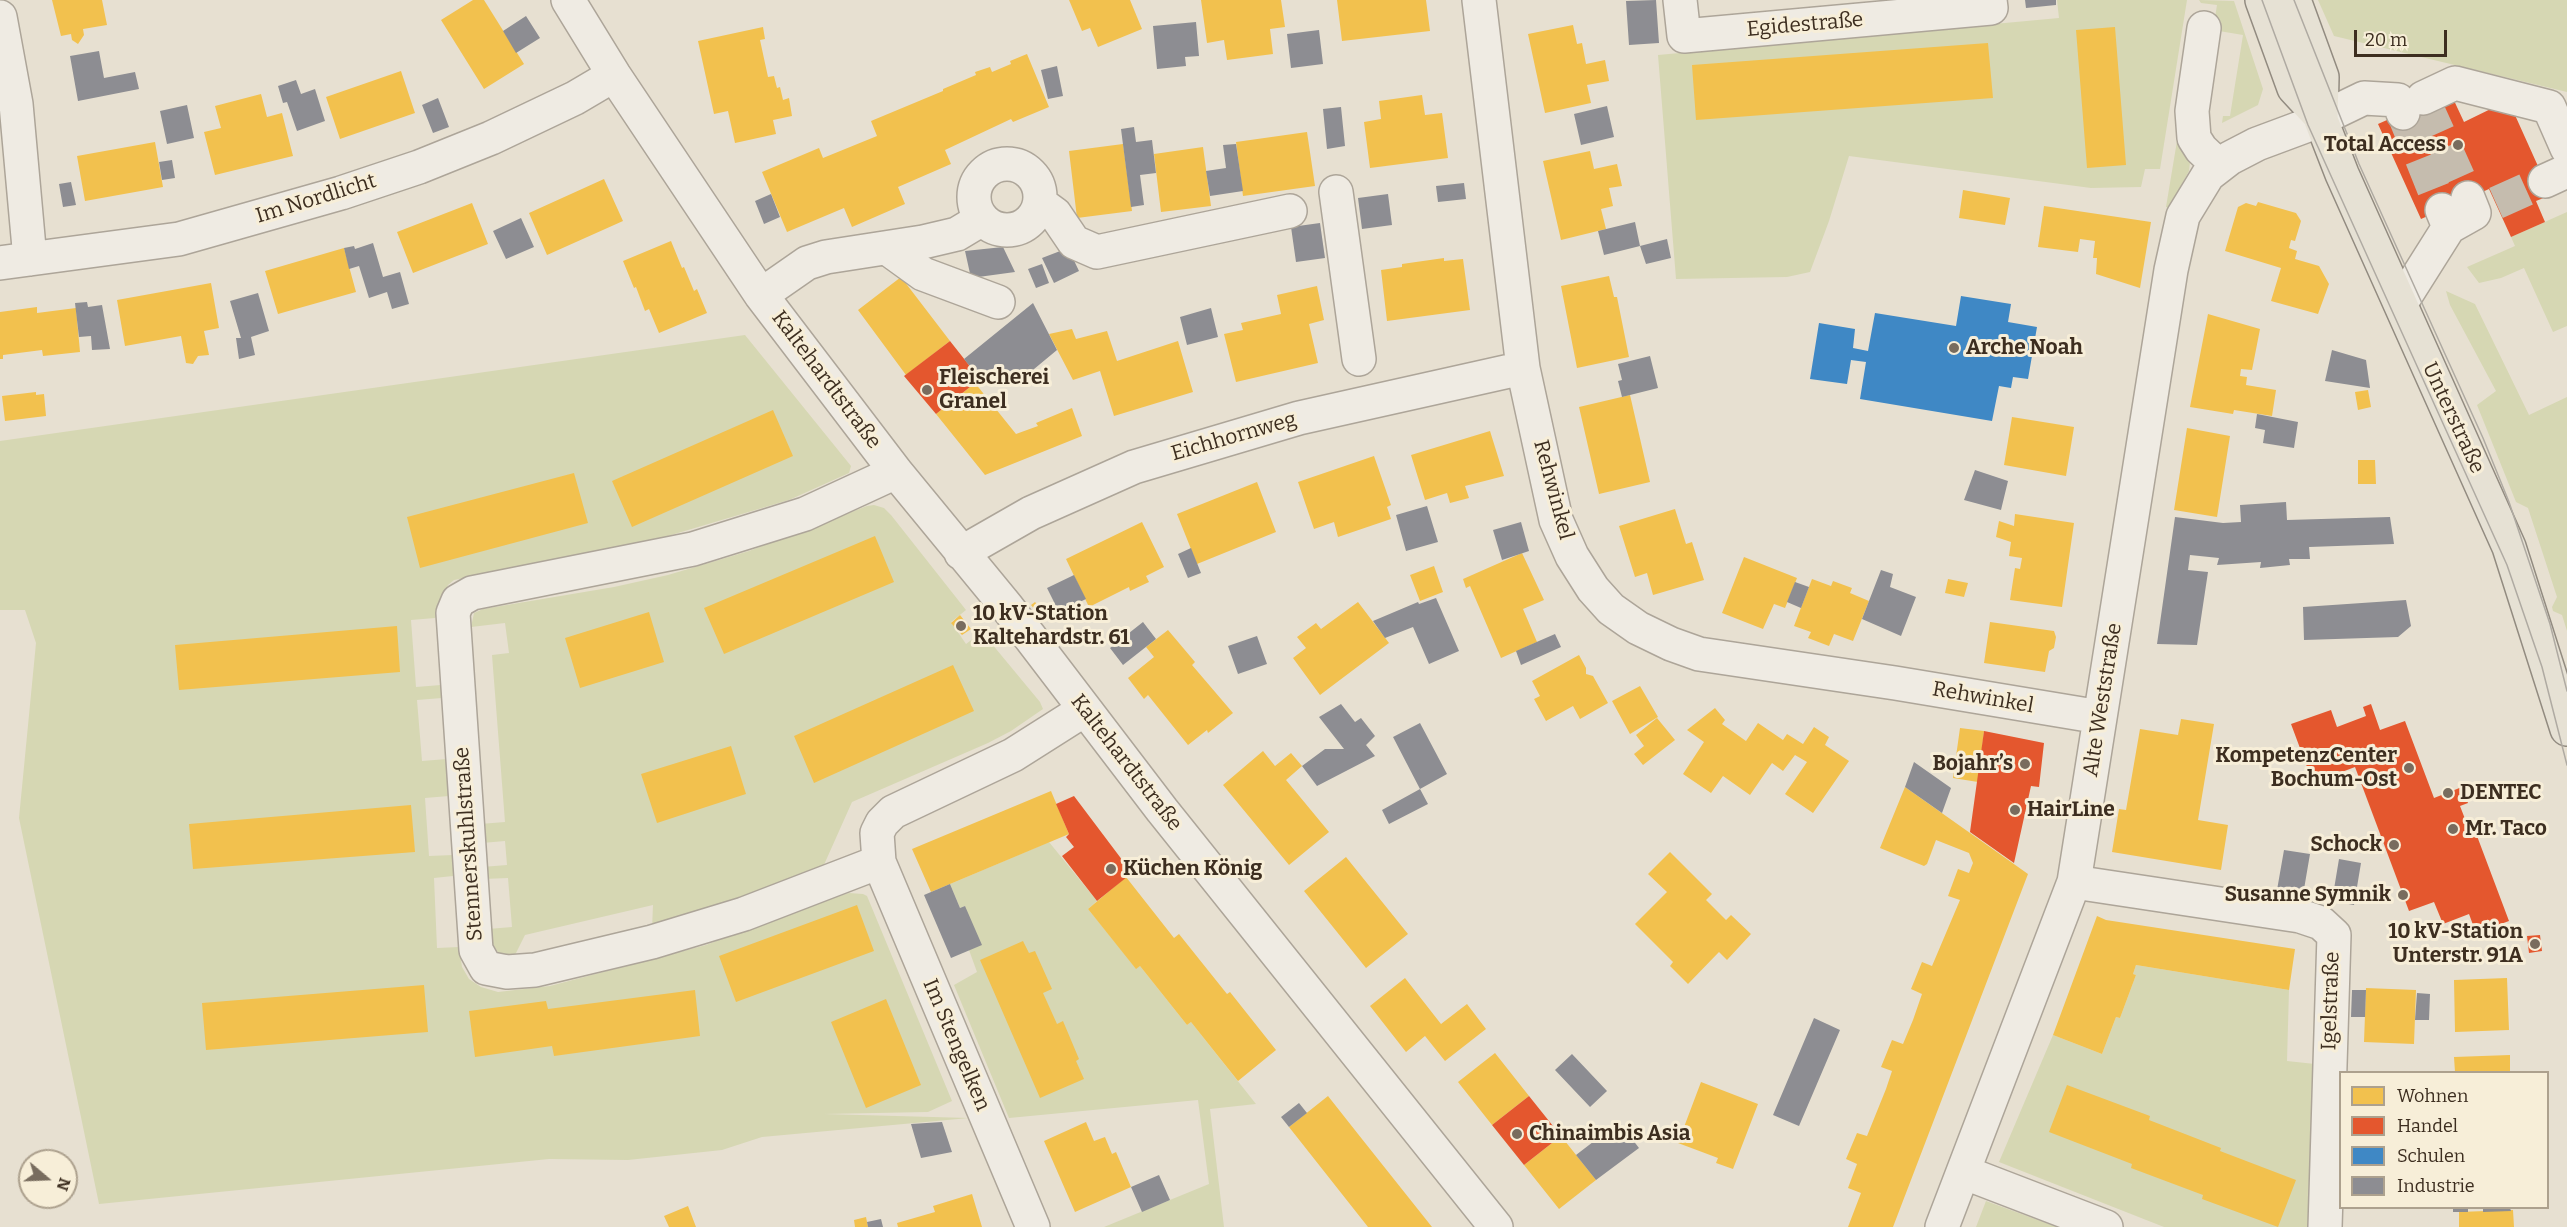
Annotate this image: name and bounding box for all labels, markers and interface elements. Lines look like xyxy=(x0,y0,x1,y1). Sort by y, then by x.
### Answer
street label: Egidestraße xyxy=(1746,7,1864,43)
scale bar xyxy=(2357,18,2450,56)
text: 20 m xyxy=(2365,29,2407,51)
place label: Total Access xyxy=(2324,132,2446,158)
marker: Total Access xyxy=(2451,138,2465,152)
street label: Im Nordlicht xyxy=(253,169,379,229)
street label: Kaltehardtstraße xyxy=(766,306,886,454)
place label: Arche Noah xyxy=(1966,335,2083,361)
marker: Arche Noah xyxy=(1947,341,1961,355)
street label: Unterstraße xyxy=(2416,359,2490,477)
place label: Fleischerei Granel xyxy=(939,365,1049,415)
marker: Fleischerei Granel xyxy=(920,383,934,397)
street label: Eichhornweg xyxy=(1168,407,1300,467)
street label: Rehwinkel xyxy=(1528,437,1578,543)
place label: 10 kV-Station Kaltehardstr. 61 xyxy=(973,601,1129,651)
marker: 10 kV-Station Kaltehardstr. 61 xyxy=(954,619,968,633)
street label: Alte Weststraße xyxy=(2078,621,2128,779)
street label: Rehwinkel xyxy=(1930,677,2036,719)
street label: Kaltehardtstraße xyxy=(1065,690,1187,836)
place label: KompetenzCenter Bochum-Ost xyxy=(2215,743,2397,793)
street label: Stennerskuhlstraße xyxy=(450,746,488,942)
place label: Bojahr’s xyxy=(1932,751,2013,777)
marker: Bojahr’s xyxy=(2018,757,2032,771)
marker: KompetenzCenter Bochum-Ost xyxy=(2402,761,2416,775)
place label: DENTEC xyxy=(2460,780,2542,806)
marker: DENTEC xyxy=(2441,786,2455,800)
place label: HairLine xyxy=(2027,797,2115,823)
marker: HairLine xyxy=(2008,803,2022,817)
place label: Mr. Taco xyxy=(2465,816,2547,842)
marker: Mr. Taco xyxy=(2446,822,2460,836)
place label: Schock xyxy=(2310,832,2382,858)
marker: Schock xyxy=(2387,838,2401,852)
place label: Küchen König xyxy=(1123,856,1262,882)
marker: Küchen König xyxy=(1104,862,1118,876)
place label: Susanne Symnik xyxy=(2224,882,2391,908)
marker: Susanne Symnik xyxy=(2396,888,2410,902)
place label: 10 kV-Station Unterstr. 91A xyxy=(2388,919,2523,969)
marker: 10 kV-Station Unterstr. 91A xyxy=(2528,937,2542,951)
street label: Igelstraße xyxy=(2317,951,2345,1051)
street label: Im Stengelken xyxy=(917,975,995,1115)
legend xyxy=(2339,1071,2549,1209)
text: Wohnen xyxy=(2397,1085,2468,1107)
text: Handel xyxy=(2397,1115,2458,1137)
place label: Chinaimbis Asia xyxy=(1529,1121,1690,1147)
marker: Chinaimbis Asia xyxy=(1510,1127,1524,1141)
text: Schulen xyxy=(2397,1145,2465,1167)
north arrow xyxy=(18,1149,78,1209)
text: N xyxy=(53,1175,75,1193)
text: Industrie xyxy=(2397,1175,2475,1197)

